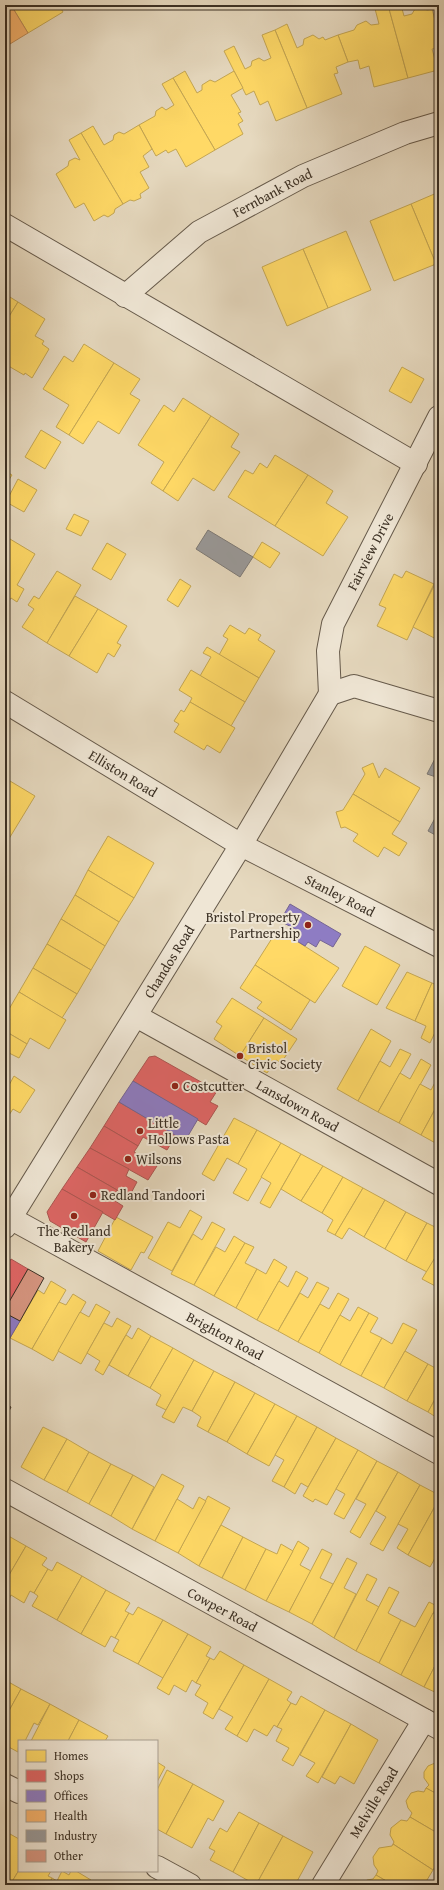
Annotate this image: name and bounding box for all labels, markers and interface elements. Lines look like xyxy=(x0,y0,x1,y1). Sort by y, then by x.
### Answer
street label: Fernbank Road xyxy=(229,163,316,222)
street label: Fairview Drive xyxy=(342,509,399,594)
street label: Elliston Road xyxy=(85,745,162,802)
street label: Stanley Road xyxy=(301,869,379,922)
place label: Bristol Property Partnership xyxy=(206,907,300,943)
marker: Bristol Property Partnership xyxy=(303,920,313,930)
street label: Chandos Road xyxy=(139,921,199,1002)
place label: Bristol Civic Society xyxy=(248,1038,322,1074)
marker: Bristol Civic Society xyxy=(235,1051,245,1061)
street label: Lansdown Road xyxy=(253,1075,343,1137)
place label: Costcutter xyxy=(183,1076,244,1096)
marker: Costcutter xyxy=(170,1081,180,1091)
place label: Little Hollows Pasta xyxy=(148,1113,229,1149)
marker: Little Hollows Pasta xyxy=(135,1126,145,1136)
place label: Wilsons xyxy=(136,1149,182,1169)
marker: Wilsons xyxy=(123,1154,133,1164)
place label: Redland Tandoori xyxy=(101,1185,205,1205)
marker: Redland Tandoori xyxy=(88,1190,98,1200)
marker: The Redland Bakery xyxy=(69,1211,79,1221)
place label: The Redland Bakery xyxy=(37,1221,111,1257)
street label: Brighton Road xyxy=(183,1307,267,1365)
street label: Cowper Road xyxy=(184,1582,261,1637)
legend xyxy=(18,1740,158,1872)
text: Homes xyxy=(54,1747,89,1764)
street label: Melville Road xyxy=(344,1763,403,1842)
text: Shops xyxy=(54,1767,84,1784)
text: Offices xyxy=(54,1787,88,1804)
text: Health xyxy=(54,1807,88,1824)
text: Industry xyxy=(54,1827,97,1844)
text: Other xyxy=(54,1847,83,1864)

